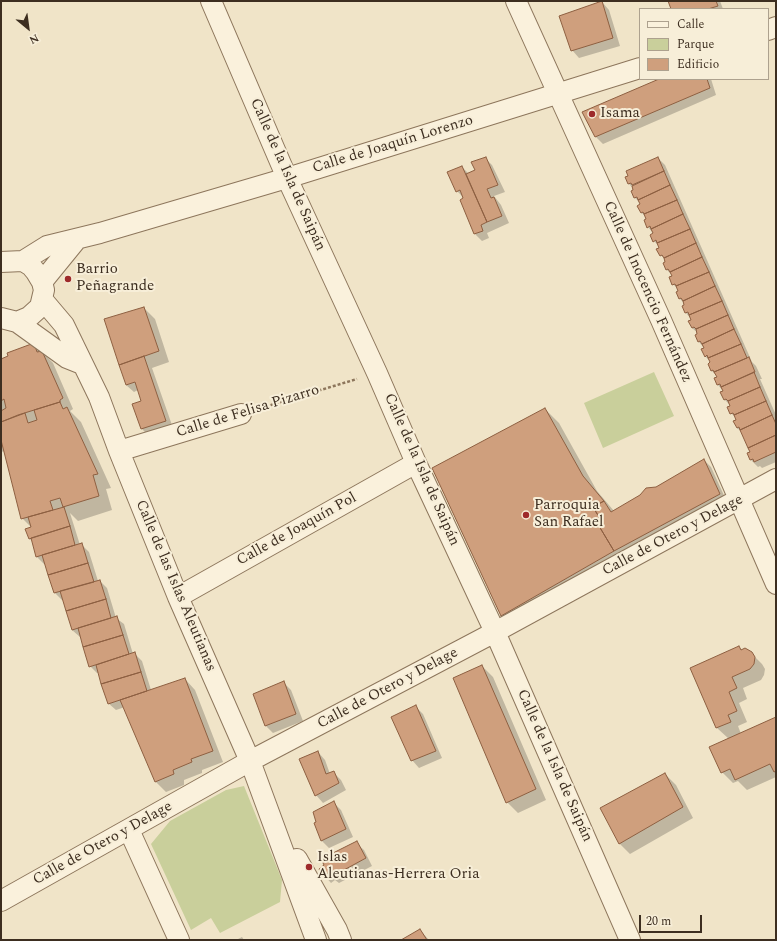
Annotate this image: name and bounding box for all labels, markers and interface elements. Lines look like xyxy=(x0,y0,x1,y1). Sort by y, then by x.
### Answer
north arrow xyxy=(8,8,48,48)
legend xyxy=(639,8,769,80)
text: Calle xyxy=(677,15,704,34)
text: N xyxy=(26,29,42,49)
text: Parque xyxy=(677,35,714,54)
text: Edificio xyxy=(677,55,719,74)
street label: Calle de la Isla de Saipán xyxy=(245,96,329,254)
place label: Isama xyxy=(600,105,640,123)
marker: Isama xyxy=(587,109,597,119)
street label: Calle de Joaquín Lorenzo xyxy=(311,112,475,178)
street label: Calle de Inocencio Fernández xyxy=(599,199,695,385)
place label: Barrio Peñagrande xyxy=(76,261,154,296)
marker: Barrio Peñagrande xyxy=(63,274,73,284)
street label: Calle de Felisa Pizarro xyxy=(174,382,322,442)
street label: Calle de la Isla de Saipán xyxy=(379,391,463,549)
street label: Calle de Joaquín Pol xyxy=(234,490,360,570)
street label: Calle de Otero y Delage xyxy=(600,491,746,581)
street label: Calle de las Islas Aleutianas xyxy=(131,497,219,675)
place label: Parroquia San Rafael xyxy=(534,497,603,532)
marker: Parroquia San Rafael xyxy=(521,510,531,520)
street label: Calle de Otero y Delage xyxy=(315,644,461,734)
street label: Calle de la Isla de Saipán xyxy=(512,687,596,845)
street label: Calle de Otero y Delage xyxy=(30,798,176,890)
place label: Islas Aleutianas-Herrera Oria xyxy=(317,849,479,884)
marker: Islas Aleutianas-Herrera Oria xyxy=(304,862,314,872)
scale bar xyxy=(641,907,704,933)
text: 20 m xyxy=(646,912,671,931)

